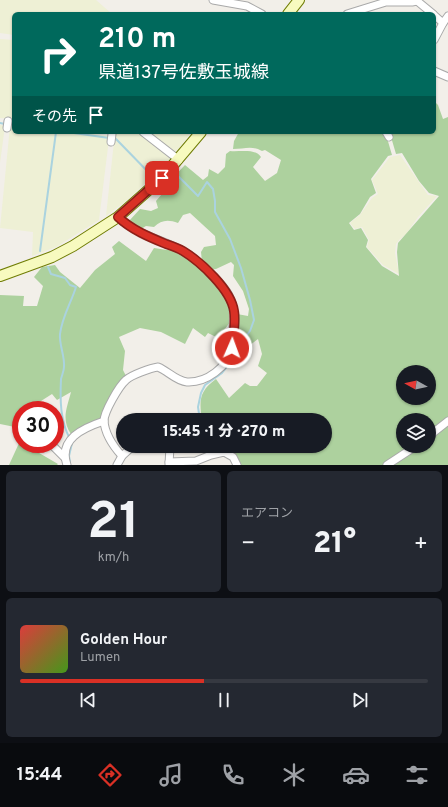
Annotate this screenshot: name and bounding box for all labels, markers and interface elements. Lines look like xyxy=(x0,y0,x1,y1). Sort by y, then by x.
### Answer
text: 210 m xyxy=(98,22,176,58)
icon: right xyxy=(32,28,84,80)
text: 県道137号佐敷玉城線 xyxy=(98,62,269,85)
icon: arrive xyxy=(85,104,107,126)
text: その先 xyxy=(32,108,77,127)
pin xyxy=(145,161,179,195)
icon: arrive xyxy=(151,167,173,189)
position arrow xyxy=(211,327,253,369)
north arrow xyxy=(396,365,436,405)
map controls xyxy=(396,365,436,453)
speed limit sign: 30 xyxy=(12,401,64,453)
button: layers xyxy=(396,413,436,453)
text: 15:45 · 1 分 · 270 m xyxy=(163,423,285,442)
text: 21 xyxy=(87,491,140,557)
text: エアコン xyxy=(241,506,293,522)
text: 21° xyxy=(313,526,356,563)
text: − xyxy=(241,531,255,558)
text: + xyxy=(414,531,428,558)
text: km/h xyxy=(98,550,129,566)
text: Golden Hour xyxy=(80,631,167,650)
text: Lumen xyxy=(80,650,120,666)
icon: previous xyxy=(77,689,99,711)
icon: pause xyxy=(213,689,235,711)
icon: next xyxy=(349,689,371,711)
icon: directions xyxy=(96,761,124,789)
icon: music xyxy=(157,761,185,789)
icon: phone xyxy=(219,761,247,789)
icon: climate xyxy=(280,761,308,789)
icon: car xyxy=(342,761,370,789)
icon: filters xyxy=(403,761,431,789)
text: 15:44 xyxy=(17,764,62,787)

